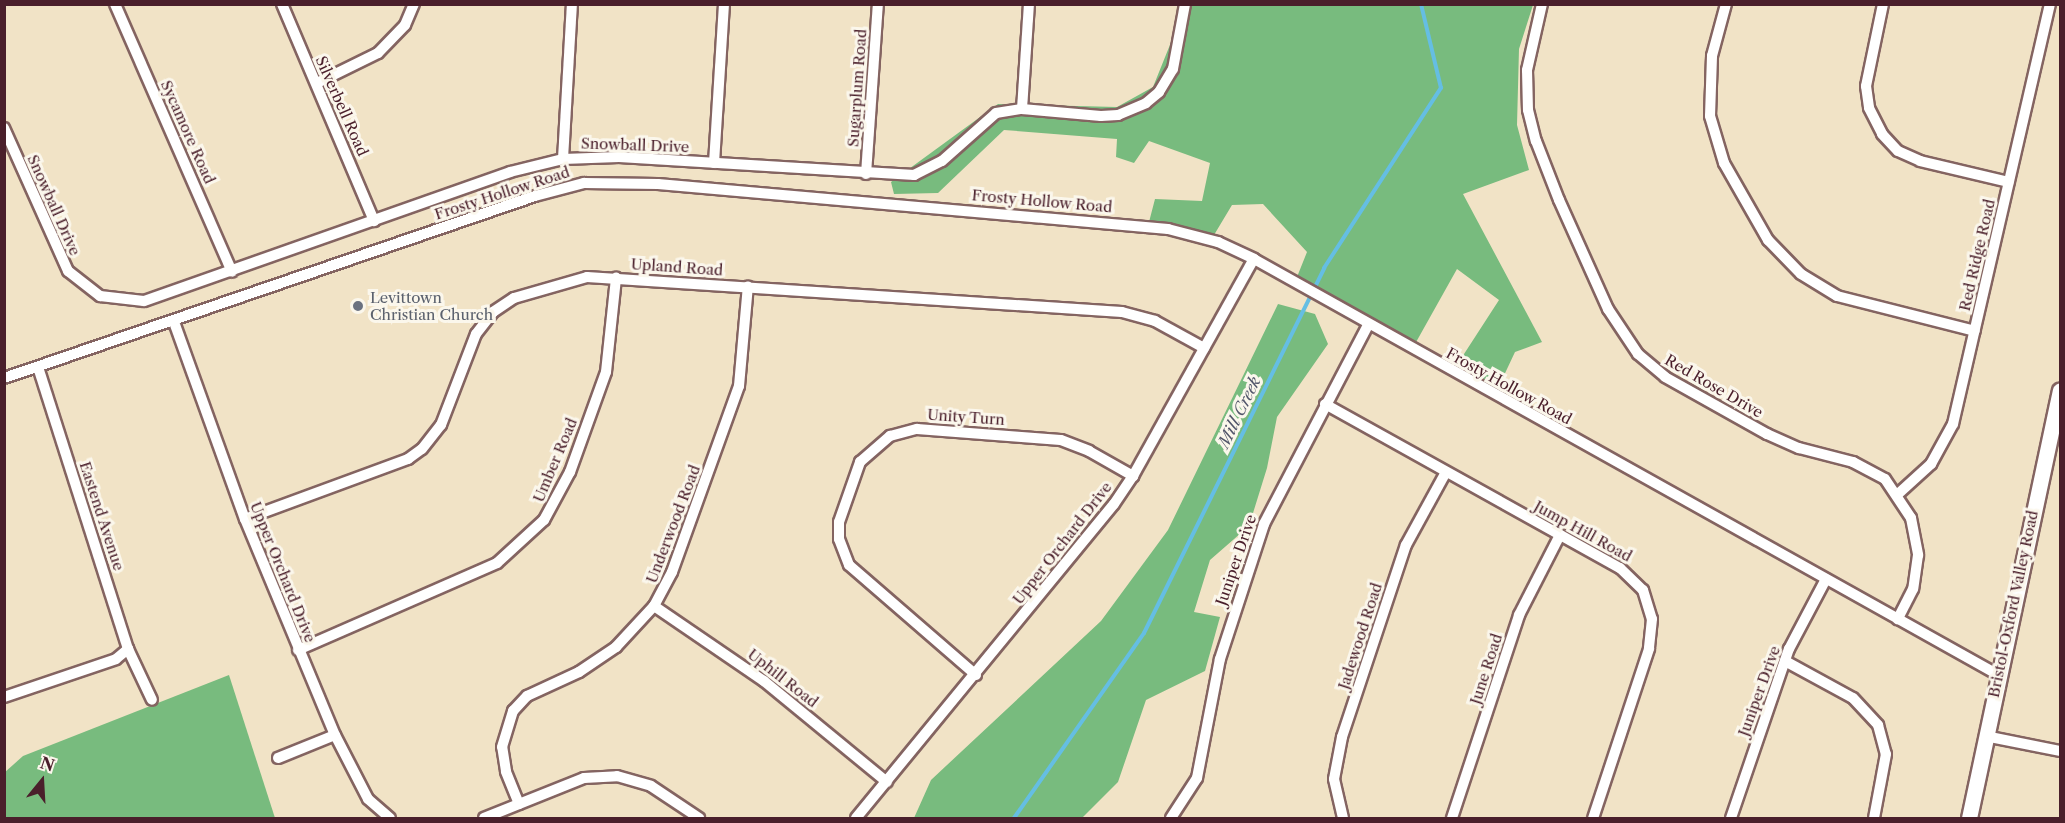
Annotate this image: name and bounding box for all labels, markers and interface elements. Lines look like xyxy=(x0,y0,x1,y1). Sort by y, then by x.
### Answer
street label: Sugarplum Road xyxy=(844,28,870,148)
street label: Silverbell Road xyxy=(312,53,372,159)
street label: Sycamore Road xyxy=(157,77,219,187)
street label: Snowball Drive xyxy=(581,134,689,156)
street label: Snowball Drive xyxy=(24,152,84,258)
street label: Frosty Hollow Road xyxy=(432,163,572,223)
street label: Frosty Hollow Road xyxy=(970,186,1114,216)
street label: Red Ridge Road xyxy=(1955,197,1999,313)
street label: Upland Road xyxy=(630,255,724,279)
place label: Levittown Christian Church xyxy=(370,288,493,323)
marker: Levittown Christian Church xyxy=(351,299,365,313)
street label: Frosty Hollow Road xyxy=(1443,344,1575,428)
street label: Red Rose Drive xyxy=(1662,351,1766,421)
water label: Mill Creek xyxy=(1214,373,1264,451)
street label: Unity Turn xyxy=(926,405,1006,429)
street label: Umber Road xyxy=(529,415,581,505)
street label: Eastend Avenue xyxy=(76,459,128,573)
street label: Underwood Road xyxy=(642,462,704,586)
street label: Upper Orchard Drive xyxy=(1009,478,1115,608)
street label: Jump Hill Road xyxy=(1531,497,1635,565)
street label: Upper Orchard Drive xyxy=(246,499,320,645)
street label: Bristol-Oxford Valley Road xyxy=(1984,508,2042,700)
street label: Juniper Drive xyxy=(1212,512,1260,608)
street label: Jadewood Road xyxy=(1334,580,1386,692)
street label: June Road xyxy=(1466,631,1506,707)
street label: Juniper Drive xyxy=(1734,643,1784,739)
street label: Uphill Road xyxy=(744,645,822,711)
north arrow xyxy=(12,751,72,811)
text: N xyxy=(38,752,57,776)

